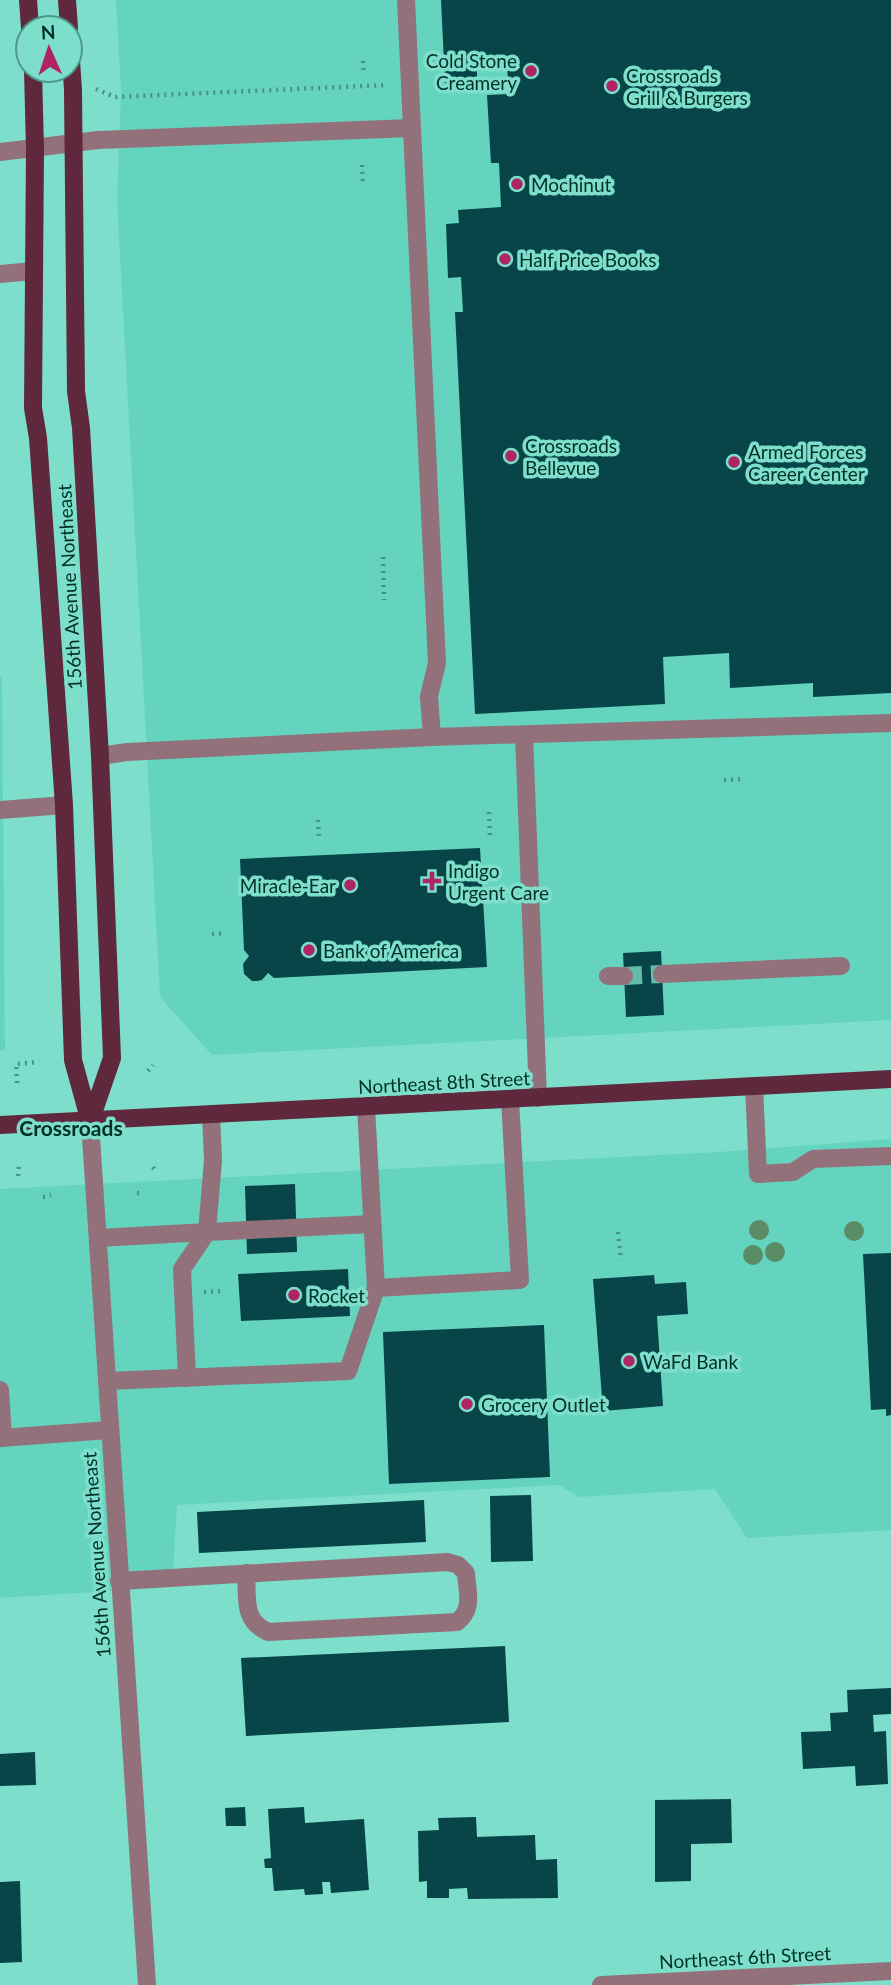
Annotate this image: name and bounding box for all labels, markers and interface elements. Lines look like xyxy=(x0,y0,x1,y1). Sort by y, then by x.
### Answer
north arrow xyxy=(14,14,84,84)
text: N xyxy=(40,20,56,43)
place label: Cold Stone Creamery xyxy=(426,49,517,94)
marker: Cold Stone Creamery xyxy=(523,63,539,79)
place label: Crossroads Grill & Burgers xyxy=(626,64,748,109)
marker: Crossroads Grill & Burgers xyxy=(604,78,620,94)
place label: Mochinut xyxy=(531,173,612,196)
marker: Mochinut xyxy=(509,176,525,192)
place label: Half Price Books xyxy=(519,248,656,271)
marker: Half Price Books xyxy=(497,251,513,267)
place label: Crossroads Bellevue xyxy=(525,434,617,479)
place label: Armed Forces Career Center xyxy=(748,440,865,485)
marker: Crossroads Bellevue xyxy=(503,448,519,464)
marker: Armed Forces Career Center xyxy=(726,454,742,470)
street label: 156th Avenue Northeast xyxy=(52,483,86,691)
place label: Indigo Urgent Care xyxy=(448,859,549,904)
marker: Indigo Urgent Care xyxy=(422,871,442,891)
place label: Miracle-Ear xyxy=(240,874,336,897)
marker: Miracle-Ear xyxy=(342,877,358,893)
place label: Bank of America xyxy=(323,939,459,962)
marker: Bank of America xyxy=(301,942,317,958)
street label: Northeast 8th Street xyxy=(358,1066,531,1098)
district label: Crossroads xyxy=(19,1115,123,1140)
place label: Rocket xyxy=(308,1284,365,1307)
marker: Rocket xyxy=(286,1287,302,1303)
place label: WaFd Bank xyxy=(643,1350,738,1373)
marker: WaFd Bank xyxy=(621,1353,637,1369)
place label: Grocery Outlet xyxy=(481,1393,606,1416)
marker: Grocery Outlet xyxy=(459,1396,475,1412)
street label: 156th Avenue Northeast xyxy=(77,1451,115,1659)
street label: Northeast 6th Street xyxy=(659,1941,832,1973)

